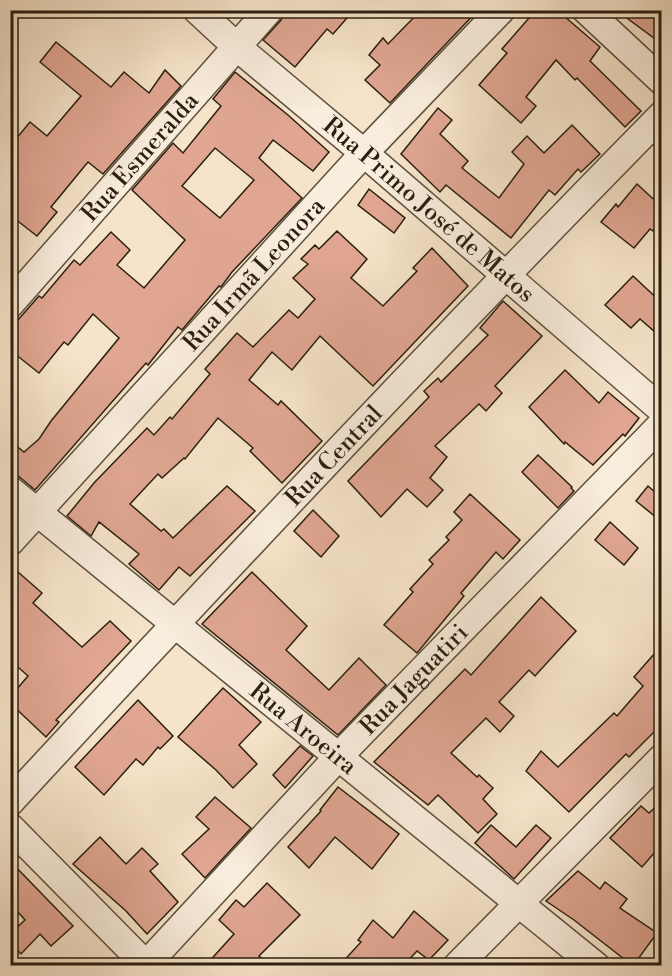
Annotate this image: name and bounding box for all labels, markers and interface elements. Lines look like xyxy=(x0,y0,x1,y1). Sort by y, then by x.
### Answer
street label: Rua Esmeralda xyxy=(75,86,206,229)
street label: Rua Primo José de Matos xyxy=(316,111,540,309)
street label: Rua Irmã Leonora xyxy=(177,191,332,358)
street label: Rua Central xyxy=(279,399,389,513)
street label: Rua Jaguatiri xyxy=(354,618,475,742)
street label: Rua Aroeira xyxy=(243,676,363,782)

